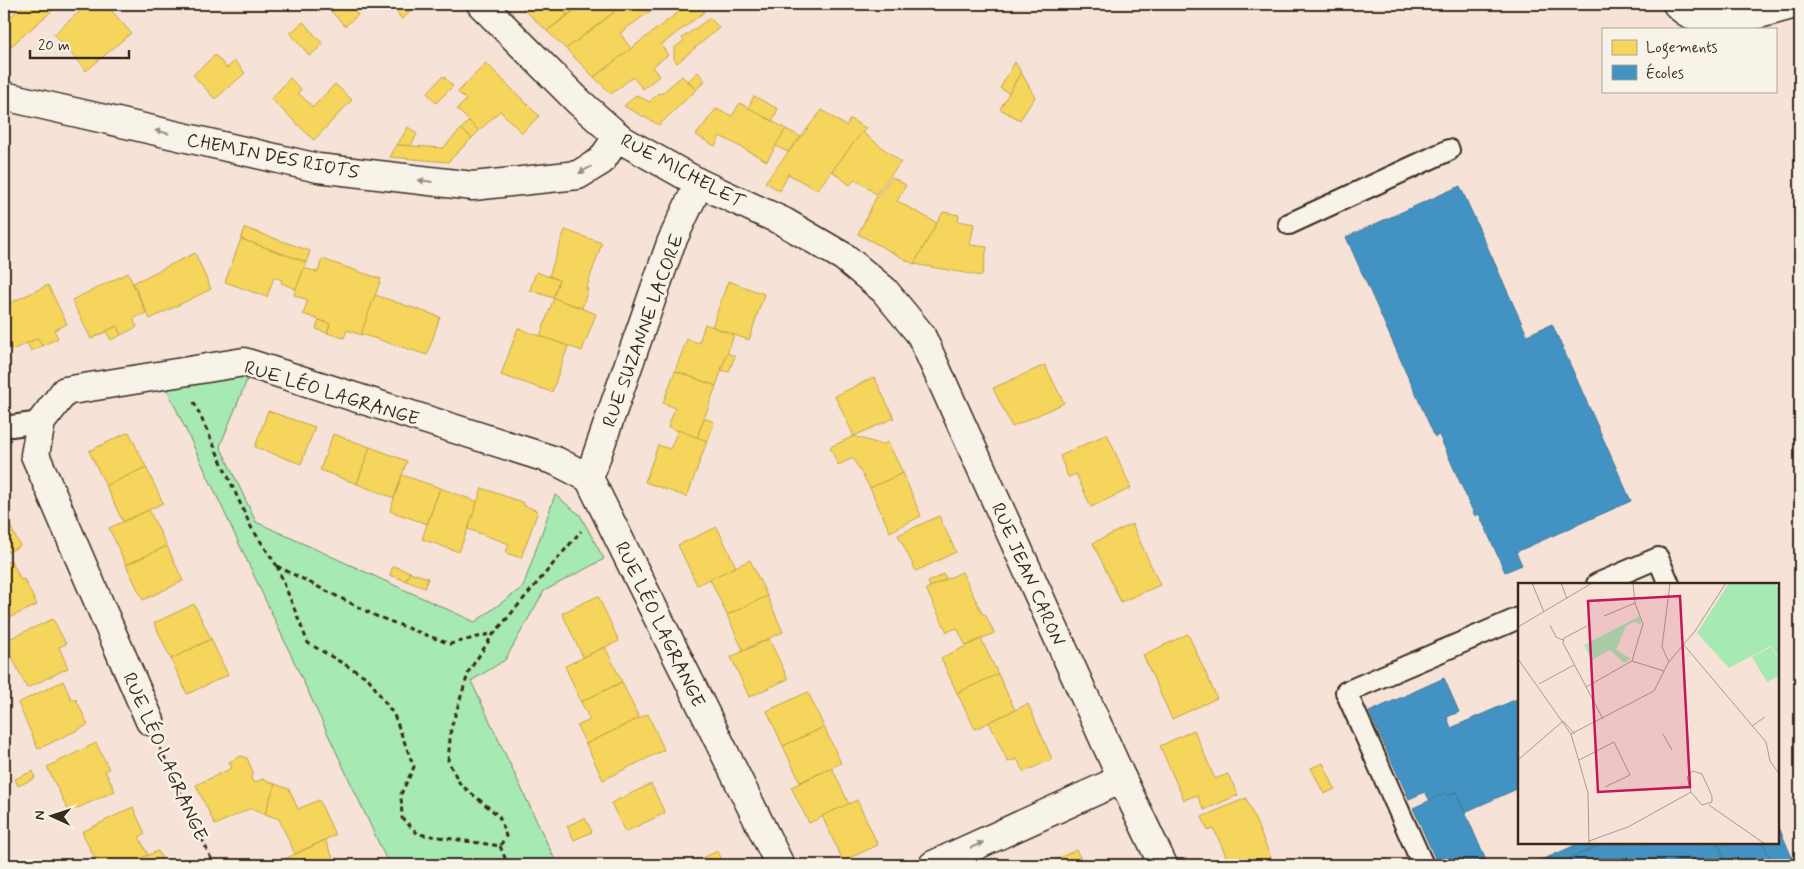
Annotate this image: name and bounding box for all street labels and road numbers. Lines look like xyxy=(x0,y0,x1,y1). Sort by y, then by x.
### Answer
street label: CHEMIN DES RIOTS xyxy=(184,127,361,186)
street label: RUE MICHELET xyxy=(616,128,750,215)
street label: RUE SUZANNE LACORE xyxy=(597,230,690,431)
street label: RUE LÉO LAGRANGE xyxy=(241,354,422,432)
street label: RUE JEAN CARON xyxy=(985,499,1071,650)
street label: RUE LÉO LAGRANGE xyxy=(609,537,712,712)
street label: RUE LÉO LAGRANGE xyxy=(116,668,214,845)

